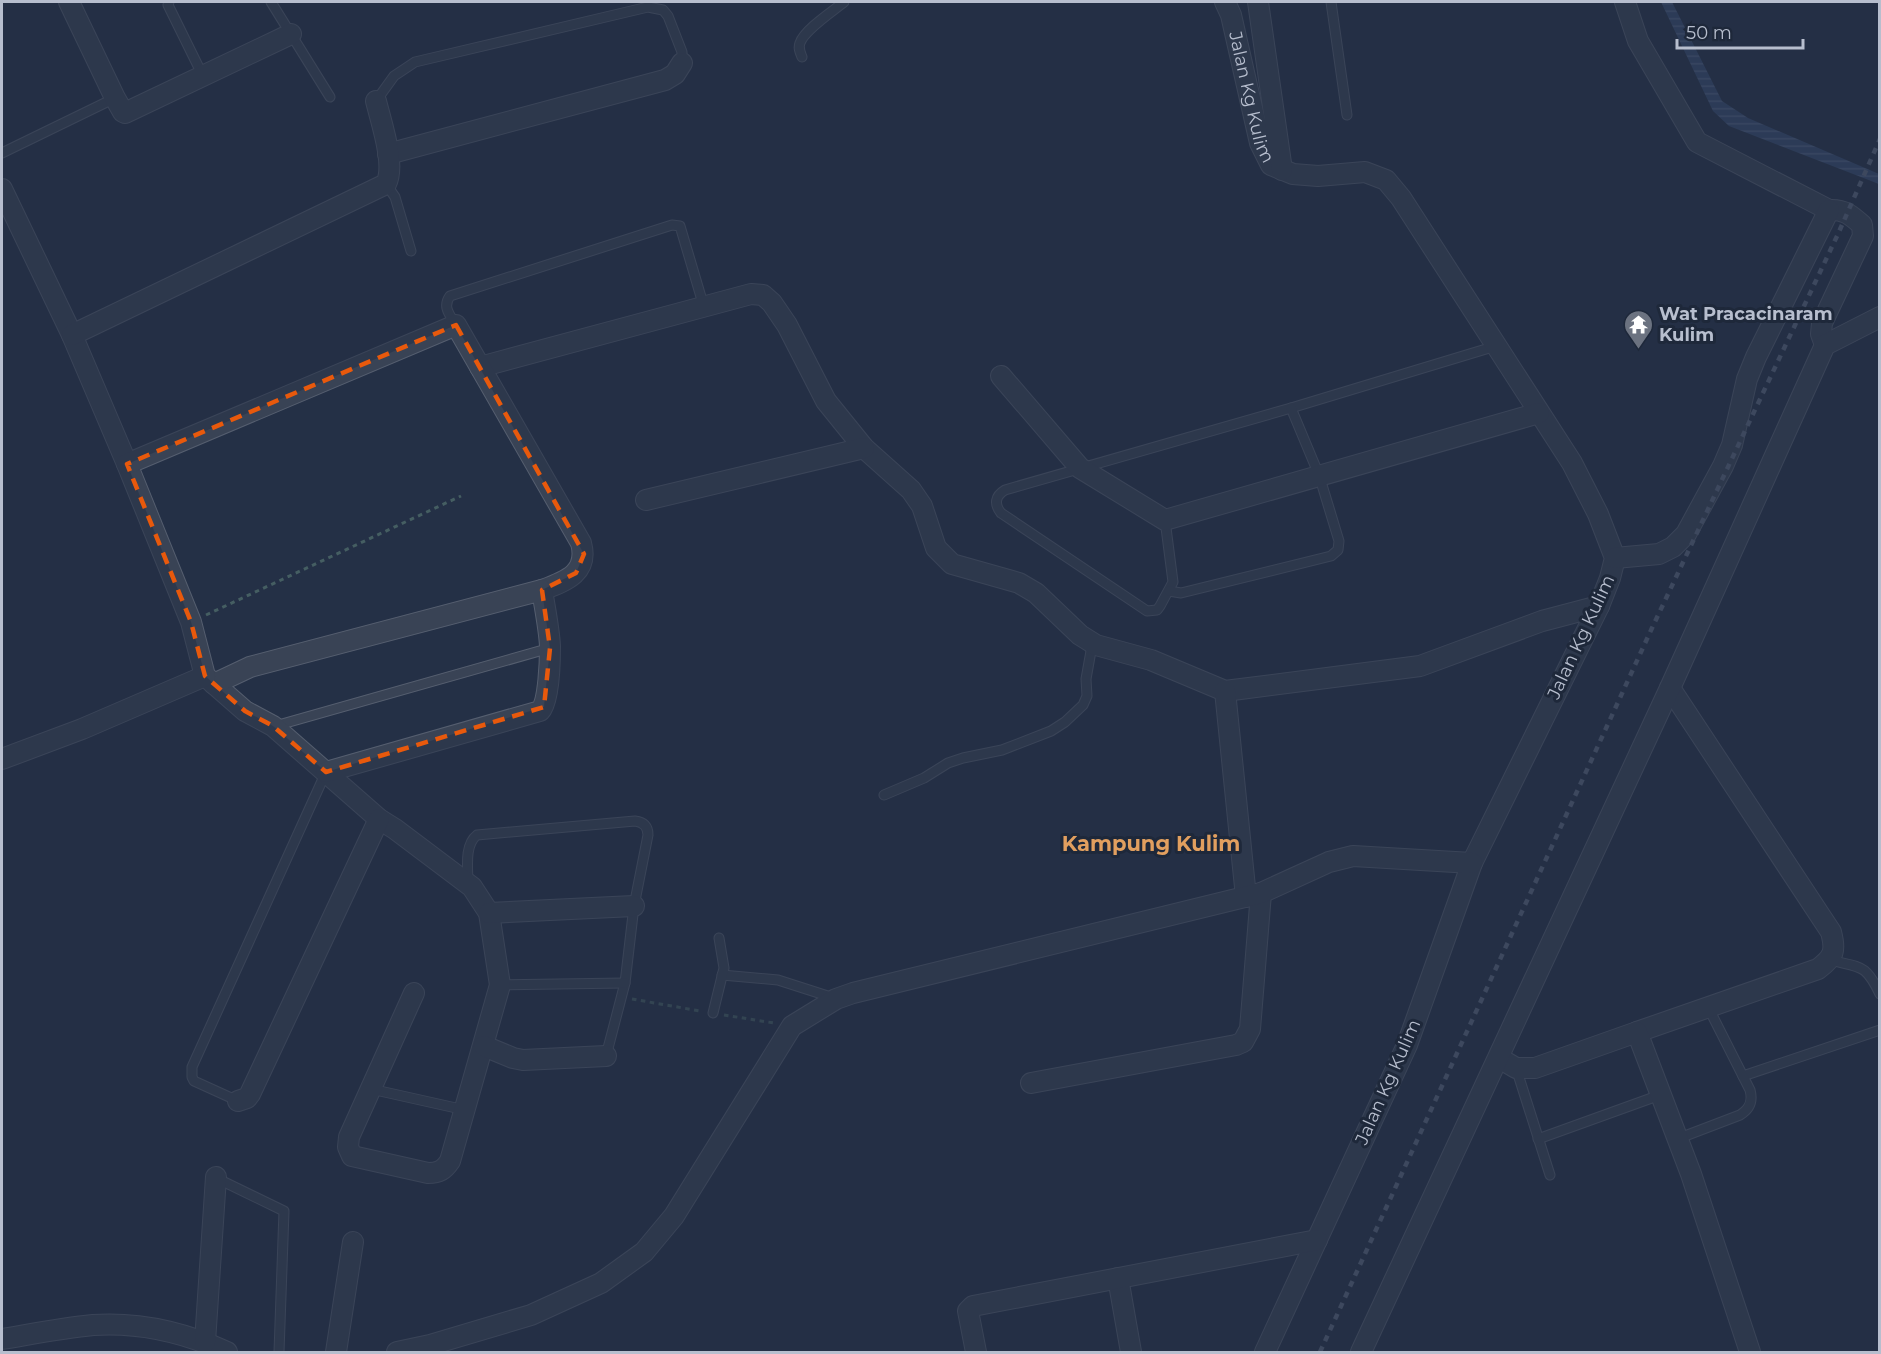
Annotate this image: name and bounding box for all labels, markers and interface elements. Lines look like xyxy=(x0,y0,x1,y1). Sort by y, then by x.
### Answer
scale bar xyxy=(1677,12,1803,50)
text: 50 m xyxy=(1686,22,1732,44)
street label: Jalan Kg Kulim xyxy=(1224,28,1279,167)
place label: Wat Pracacinaram Kulim xyxy=(1659,303,1833,346)
temple icon: Wat Pracacinaram Kulim xyxy=(1622,308,1654,350)
street label: Jalan Kg Kulim xyxy=(1542,571,1619,704)
district label: Kampung Kulim xyxy=(1062,831,1240,856)
street label: Jalan Kg Kulim xyxy=(1350,1016,1425,1149)

